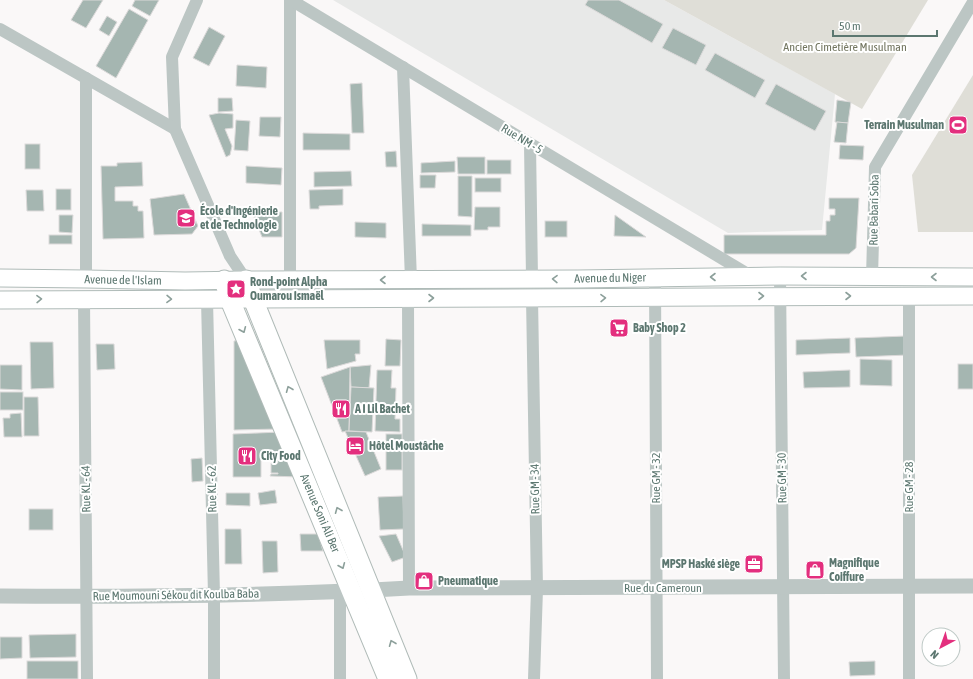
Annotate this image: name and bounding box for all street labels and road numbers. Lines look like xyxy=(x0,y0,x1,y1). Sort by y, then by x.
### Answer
street label: Rue NM - 5 xyxy=(499,121,545,157)
street label: Rue Babari Soba xyxy=(866,174,882,246)
street label: Avenue du Niger xyxy=(574,270,646,286)
street label: Avenue de l'Islam xyxy=(84,272,162,288)
street label: Rue GM - 30 xyxy=(775,452,789,504)
street label: Rue GM - 32 xyxy=(649,453,663,503)
street label: Rue GM - 28 xyxy=(902,461,916,512)
street label: Rue GM - 34 xyxy=(528,463,542,515)
street label: Rue KL - 64 xyxy=(79,465,93,513)
street label: Rue KL - 62 xyxy=(205,465,219,513)
street label: Avenue Soni Ali Ber xyxy=(297,472,343,555)
street label: Rue du Cameroun xyxy=(624,581,702,595)
street label: Rue Moumouni Sékou dit Koulba Baba xyxy=(93,587,259,603)

